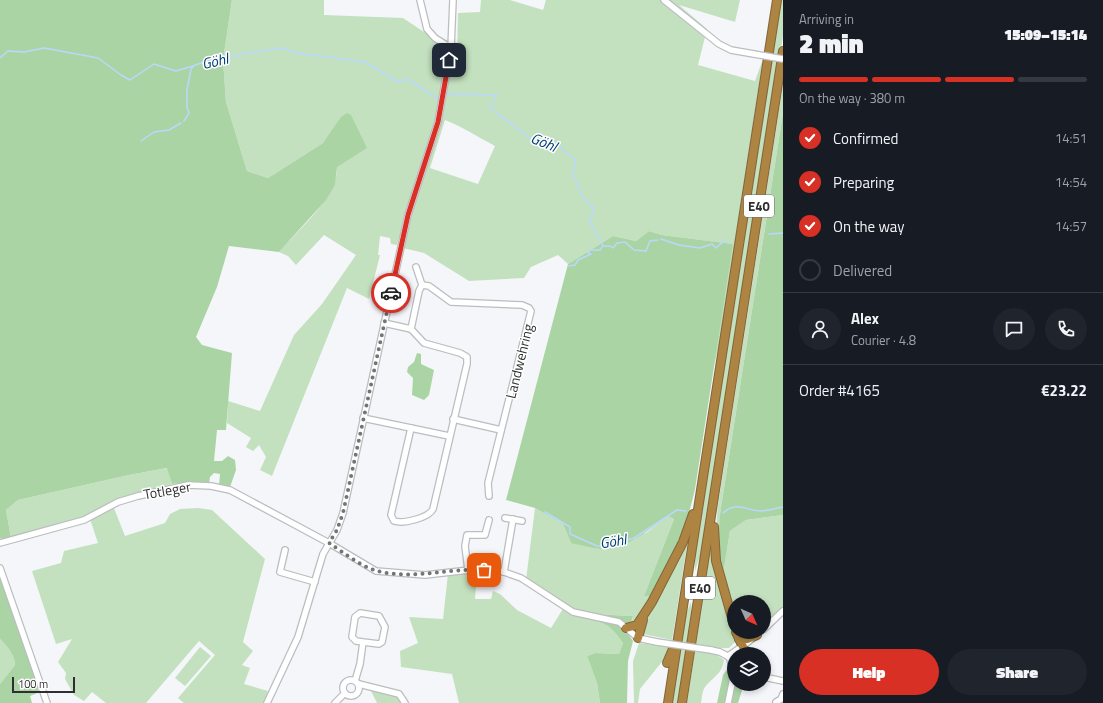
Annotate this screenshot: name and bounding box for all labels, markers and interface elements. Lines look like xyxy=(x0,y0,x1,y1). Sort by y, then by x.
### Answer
text: Arriving in xyxy=(799,9,854,29)
text: 15:09–15:14 xyxy=(1004,23,1087,46)
text: 2 min xyxy=(799,24,864,63)
pin xyxy=(432,43,466,77)
water label: Göhl xyxy=(199,46,232,75)
icon: home xyxy=(438,49,460,71)
text: On the way · 380 m xyxy=(799,88,905,108)
water label: Göhl xyxy=(527,126,562,158)
icon: check xyxy=(799,127,821,149)
text: Confirmed xyxy=(833,127,898,150)
text: 14:51 xyxy=(1055,128,1087,148)
icon: check xyxy=(799,171,821,193)
text: Preparing xyxy=(833,171,894,194)
text: 14:54 xyxy=(1055,172,1087,192)
road number: E40 xyxy=(744,195,774,217)
icon: check xyxy=(799,215,821,237)
text: On the way xyxy=(833,215,905,238)
text: 14:57 xyxy=(1055,216,1087,236)
text: Delivered xyxy=(833,259,892,282)
courier xyxy=(371,273,411,313)
icon: car xyxy=(380,282,402,304)
text: Alex xyxy=(851,307,879,330)
button: person xyxy=(799,308,841,350)
button: chat xyxy=(993,308,1035,350)
button: phone xyxy=(1045,308,1087,350)
street label: Landwehring xyxy=(500,321,538,401)
text: Courier · 4.8 xyxy=(851,330,916,350)
text: Order #4165 xyxy=(799,379,880,402)
text: €23.22 xyxy=(1041,379,1087,402)
street label: Totleger xyxy=(142,475,192,504)
water label: Göhl xyxy=(598,527,630,554)
pin xyxy=(467,553,501,587)
icon: bag xyxy=(473,559,495,581)
road number: E40 xyxy=(685,577,715,599)
north arrow xyxy=(727,595,771,639)
map controls xyxy=(727,595,771,691)
button: layers xyxy=(727,647,771,691)
button: Help xyxy=(799,649,939,695)
button: Share xyxy=(947,649,1087,695)
scale bar xyxy=(12,675,75,694)
text: 100 m xyxy=(18,676,48,692)

